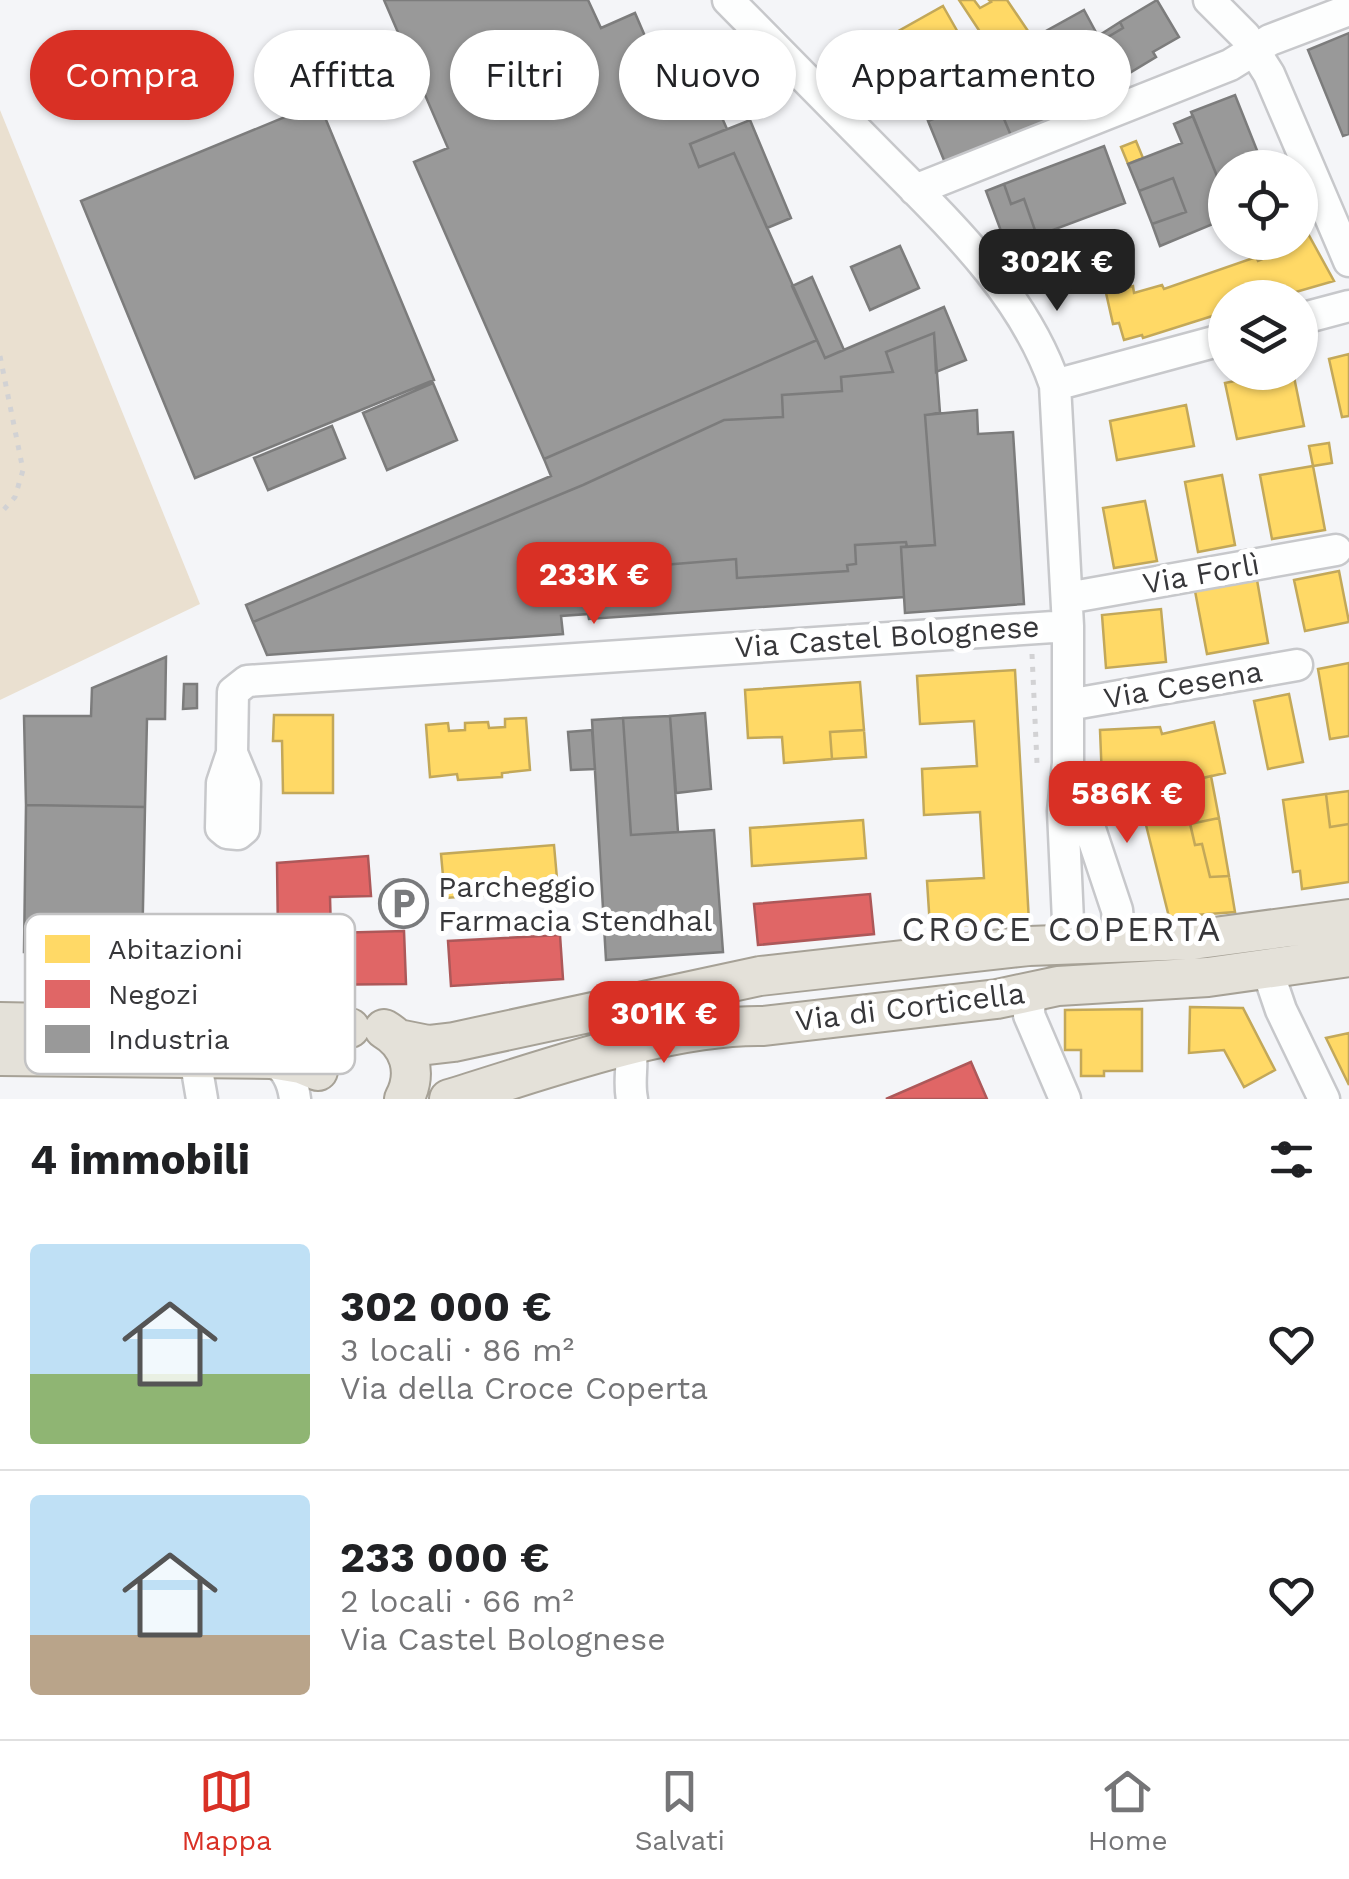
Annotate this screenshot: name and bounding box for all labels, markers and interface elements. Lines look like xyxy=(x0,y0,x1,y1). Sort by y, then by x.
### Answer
chip: Compra xyxy=(30,30,234,120)
chip: Affitta xyxy=(254,30,430,120)
chip: Filtri xyxy=(450,30,599,120)
chip: Nuovo xyxy=(619,30,796,120)
chip: Appartamento xyxy=(816,30,1131,120)
map controls xyxy=(1208,150,1318,390)
button: locate xyxy=(1208,150,1318,260)
pin: 302K € xyxy=(976,229,1138,314)
text: 302K € xyxy=(1001,242,1113,280)
button: layers xyxy=(1208,280,1318,390)
pin: 233K € xyxy=(513,542,675,627)
street label: Via Forlì xyxy=(1140,546,1262,601)
text: 233K € xyxy=(539,555,649,593)
street label: Via Castel Bolognese xyxy=(733,608,1040,665)
street label: Via Cesena xyxy=(1101,653,1265,716)
pin: 586K € xyxy=(1046,761,1208,846)
text: 586K € xyxy=(1071,774,1183,812)
place label: Parcheggio Farmacia Stendhal xyxy=(438,869,712,938)
parking icon: Parcheggio Farmacia Stendhal xyxy=(377,878,429,930)
district label: CROCE COPERTA xyxy=(901,908,1223,950)
legend xyxy=(25,914,355,1074)
text: Abitazioni xyxy=(108,933,243,966)
street label: Via di Corticella xyxy=(793,975,1027,1038)
text: Negozi xyxy=(108,978,198,1011)
pin: 301K € xyxy=(583,981,745,1066)
text: 301K € xyxy=(610,994,718,1032)
text: Industria xyxy=(108,1023,230,1056)
icon: filters xyxy=(1264,1132,1319,1187)
text: 4 immobili xyxy=(30,1135,250,1184)
text: 302 000 € xyxy=(340,1282,552,1331)
icon: home xyxy=(110,1284,230,1404)
icon: heart xyxy=(1264,1317,1319,1372)
text: 3 locali · 86 m² xyxy=(340,1331,574,1369)
text: Via della Croce Coperta xyxy=(340,1369,708,1407)
text: 233 000 € xyxy=(340,1533,550,1582)
icon: home xyxy=(110,1535,230,1655)
icon: heart xyxy=(1264,1568,1319,1623)
text: 2 locali · 66 m² xyxy=(340,1582,574,1620)
text: Via Castel Bolognese xyxy=(340,1620,666,1658)
tab: Mappa xyxy=(181,1764,272,1857)
tab: Salvati xyxy=(635,1764,725,1857)
tab: Home xyxy=(1088,1764,1168,1857)

